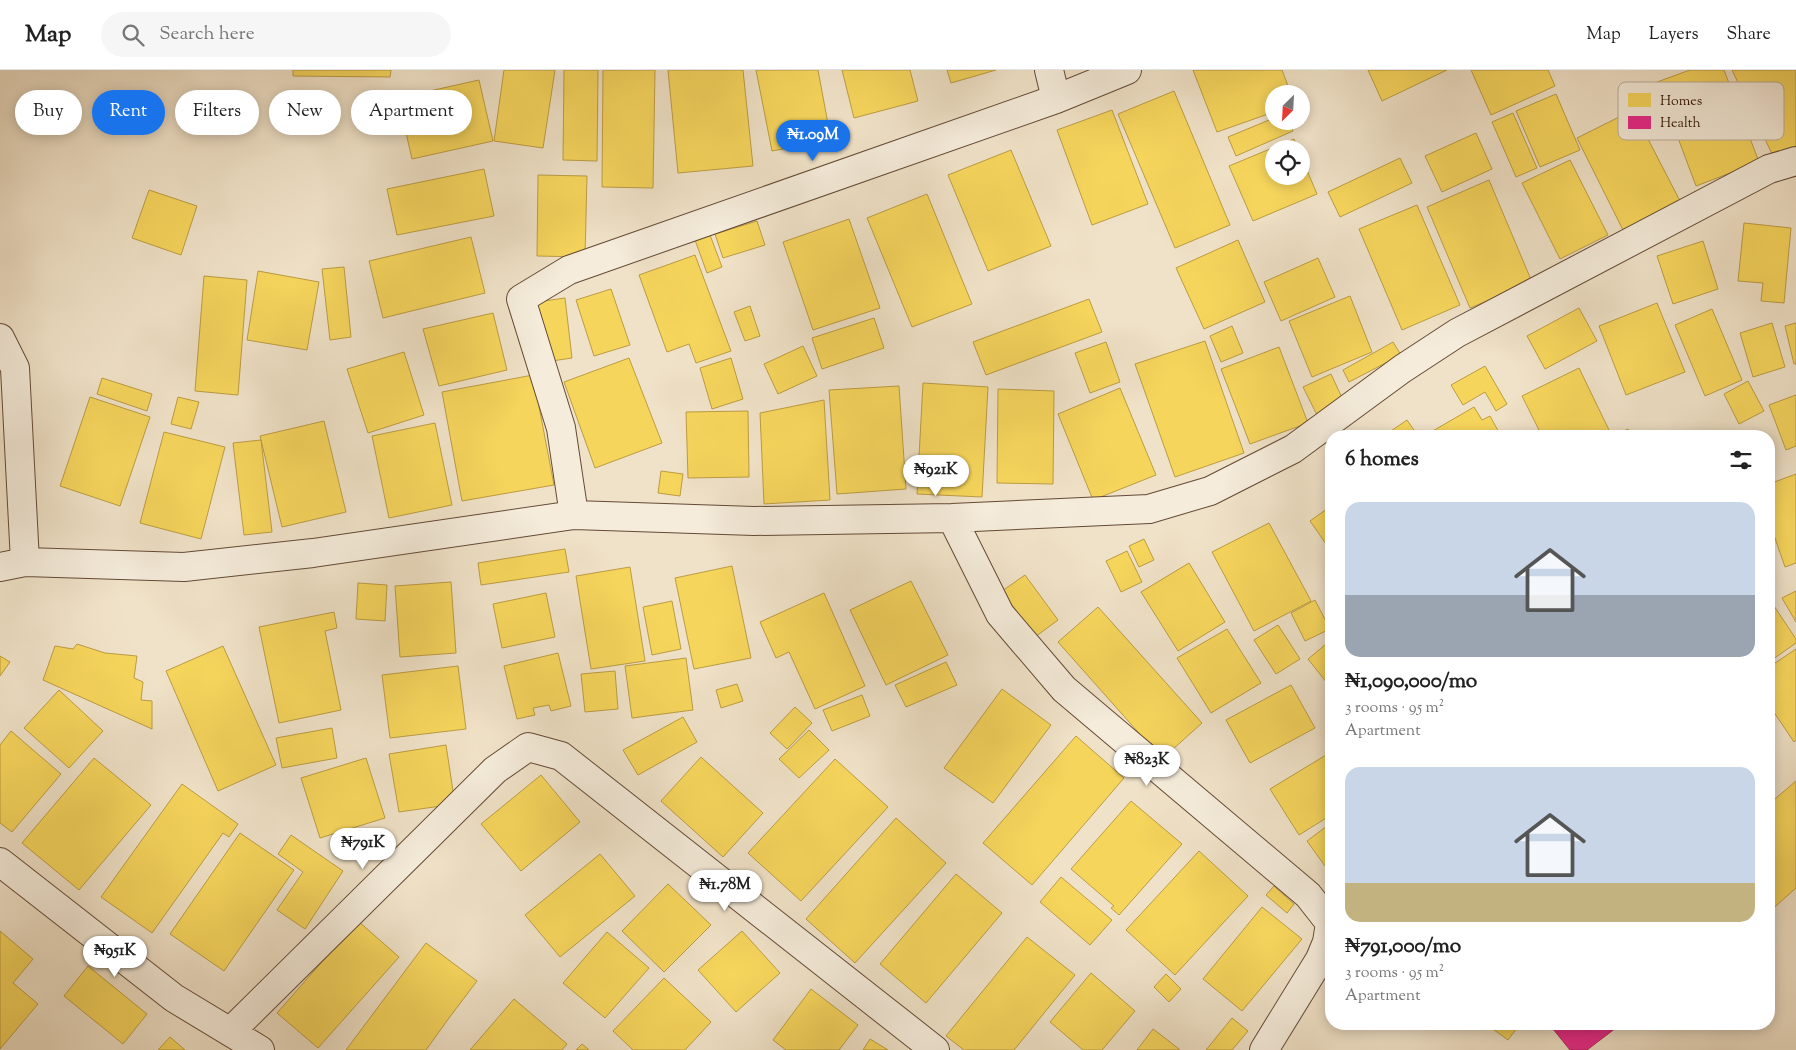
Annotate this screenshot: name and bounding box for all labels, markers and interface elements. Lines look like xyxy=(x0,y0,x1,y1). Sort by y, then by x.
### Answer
search box xyxy=(101,12,451,57)
text: Map xyxy=(25,18,71,52)
icon: search xyxy=(119,21,147,49)
text: Search here xyxy=(159,21,255,48)
text: Map xyxy=(1586,22,1621,48)
text: Layers xyxy=(1649,22,1699,48)
text: Share xyxy=(1727,22,1771,48)
legend xyxy=(1618,82,1784,140)
north arrow xyxy=(1265,85,1310,130)
map controls xyxy=(1265,85,1310,185)
chip: Buy xyxy=(15,90,82,135)
chip: Rent xyxy=(92,90,165,135)
chip: Filters xyxy=(175,90,259,135)
chip: New xyxy=(269,90,341,135)
chip: Apartment xyxy=(351,90,472,135)
text: Homes xyxy=(1660,92,1702,112)
text: Health xyxy=(1660,114,1701,134)
pin: ₦1.09M xyxy=(772,119,854,162)
text: ₦1.09M xyxy=(787,124,839,147)
button: locate xyxy=(1265,140,1310,185)
text: 6 homes xyxy=(1345,445,1419,475)
icon: filters xyxy=(1727,446,1755,474)
pin: ₦921K xyxy=(901,454,971,497)
text: ₦921K xyxy=(914,459,958,482)
icon: home xyxy=(1505,535,1595,625)
text: ₦1,090,000/mo xyxy=(1345,667,1477,697)
text: 3 rooms · 95 m² xyxy=(1345,697,1444,720)
text: Apartment xyxy=(1345,720,1421,743)
pin: ₦823K xyxy=(1112,744,1182,787)
text: ₦823K xyxy=(1125,749,1169,772)
icon: home xyxy=(1505,800,1595,890)
pin: ₦791K xyxy=(328,828,398,870)
text: ₦791K xyxy=(341,832,385,855)
pin: ₦1.78M xyxy=(684,870,766,912)
text: ₦1.78M xyxy=(699,874,751,897)
text: ₦791,000/mo xyxy=(1345,932,1461,962)
pin: ₦951K xyxy=(80,936,150,978)
text: ₦951K xyxy=(94,940,136,963)
text: 3 rooms · 95 m² xyxy=(1345,962,1444,985)
text: Apartment xyxy=(1345,985,1421,1008)

